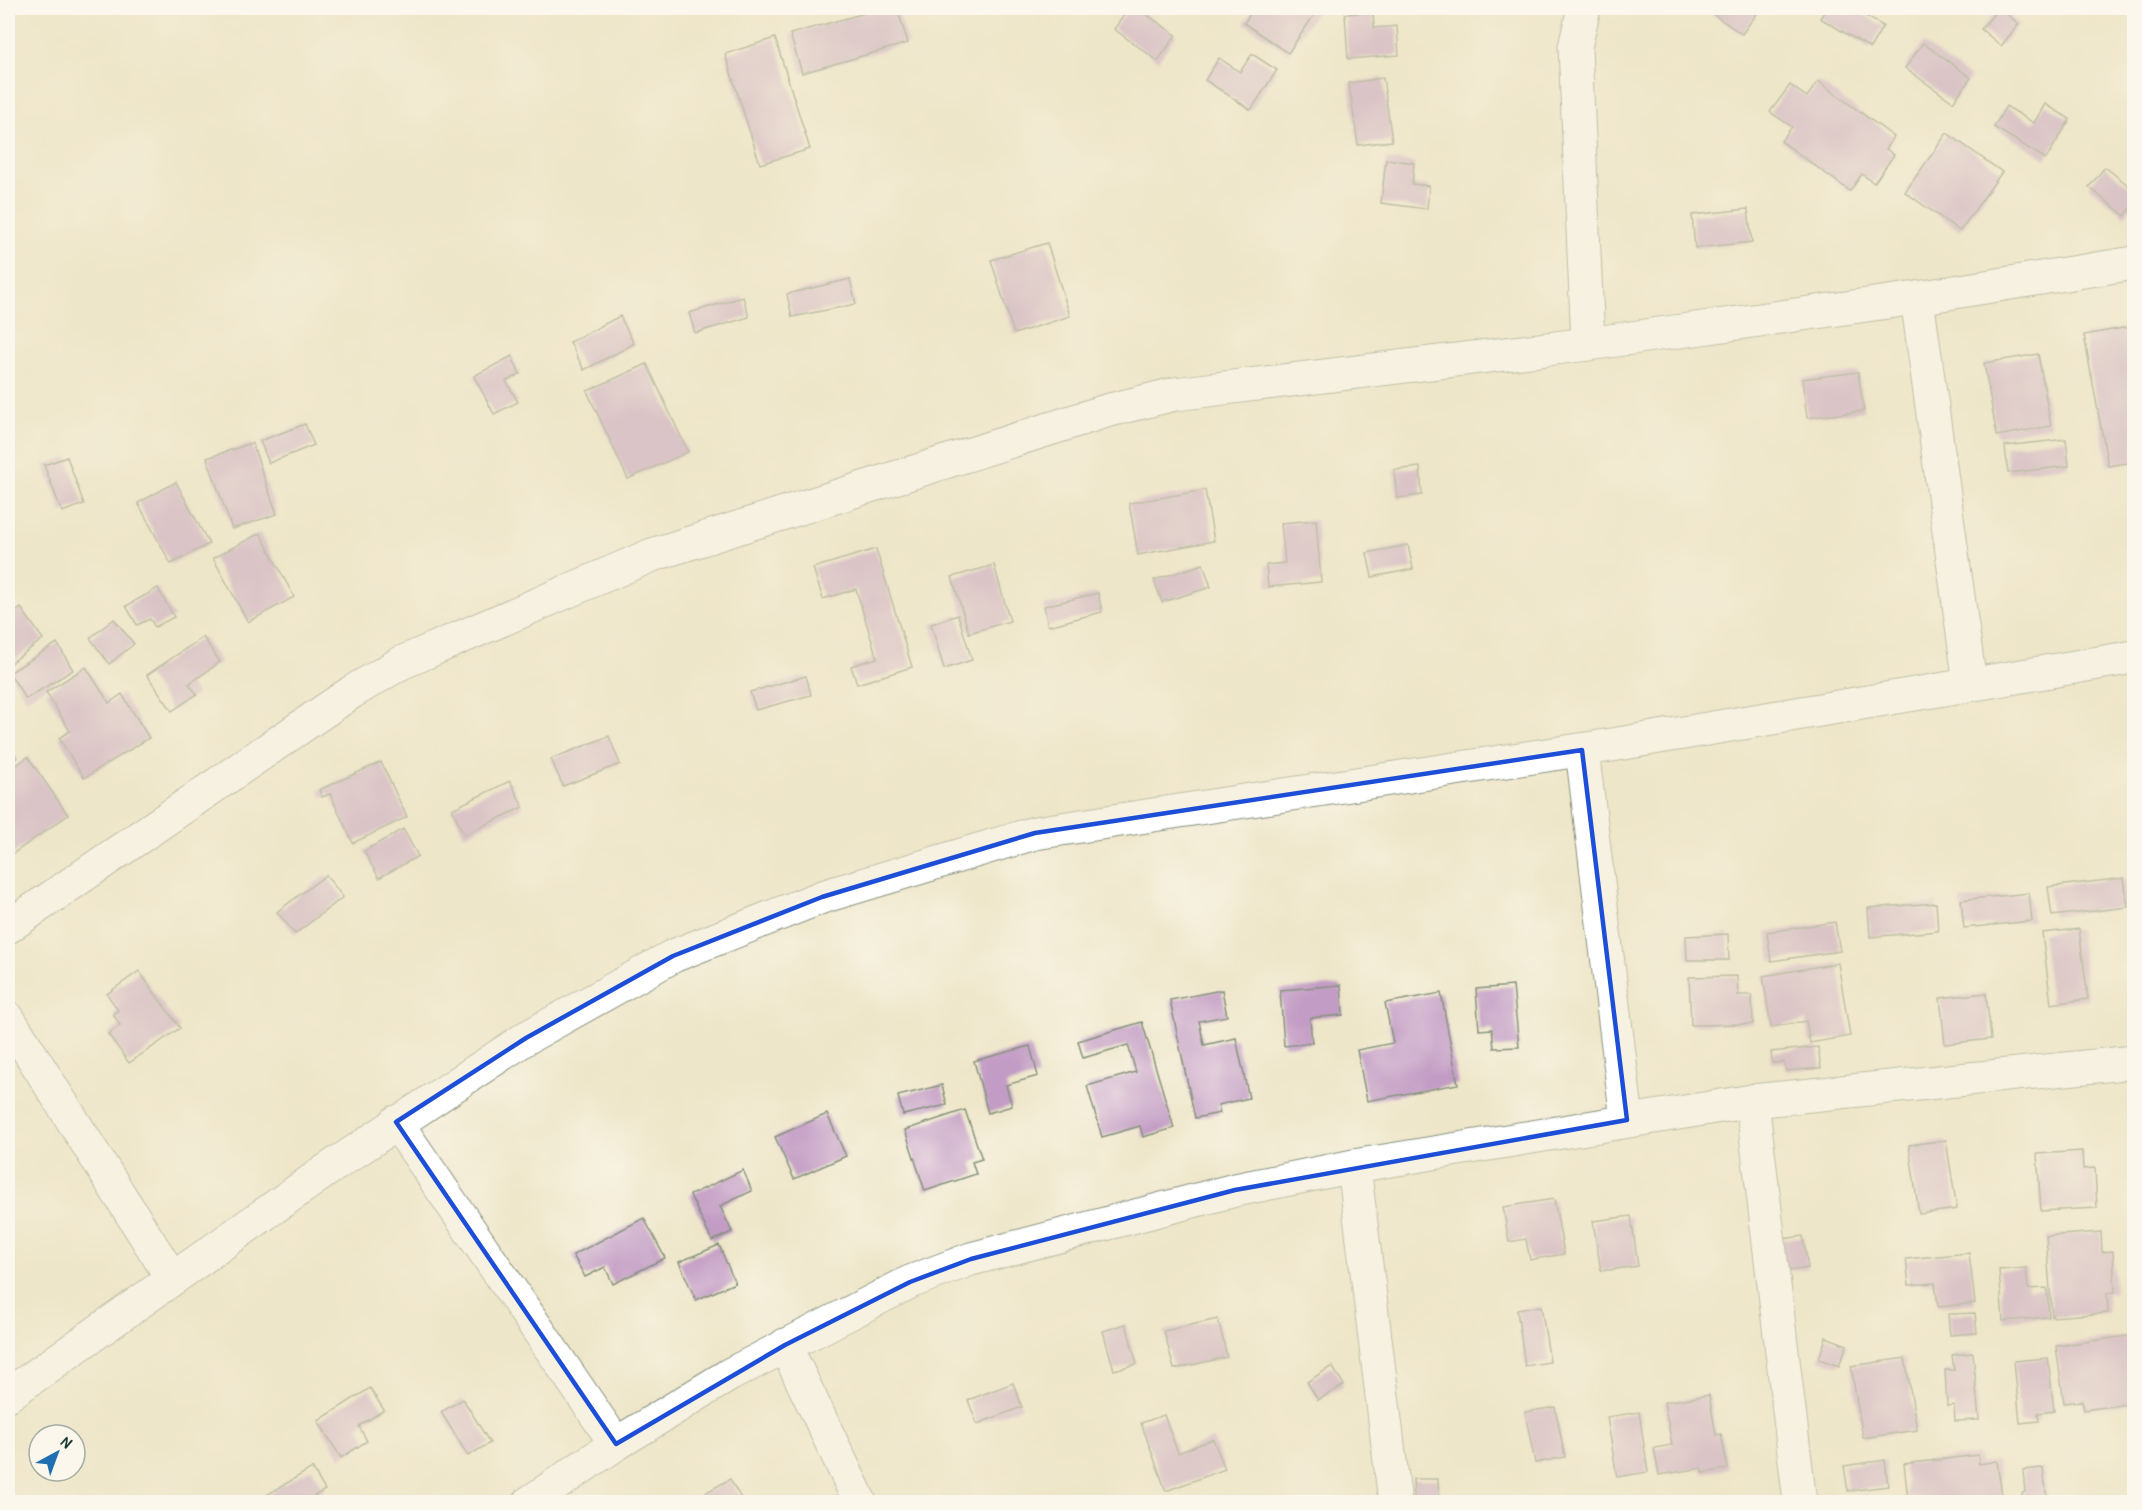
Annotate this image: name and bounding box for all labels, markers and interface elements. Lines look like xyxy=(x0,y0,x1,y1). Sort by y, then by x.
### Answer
north arrow xyxy=(27,1423,87,1483)
text: N xyxy=(56,1431,78,1453)

